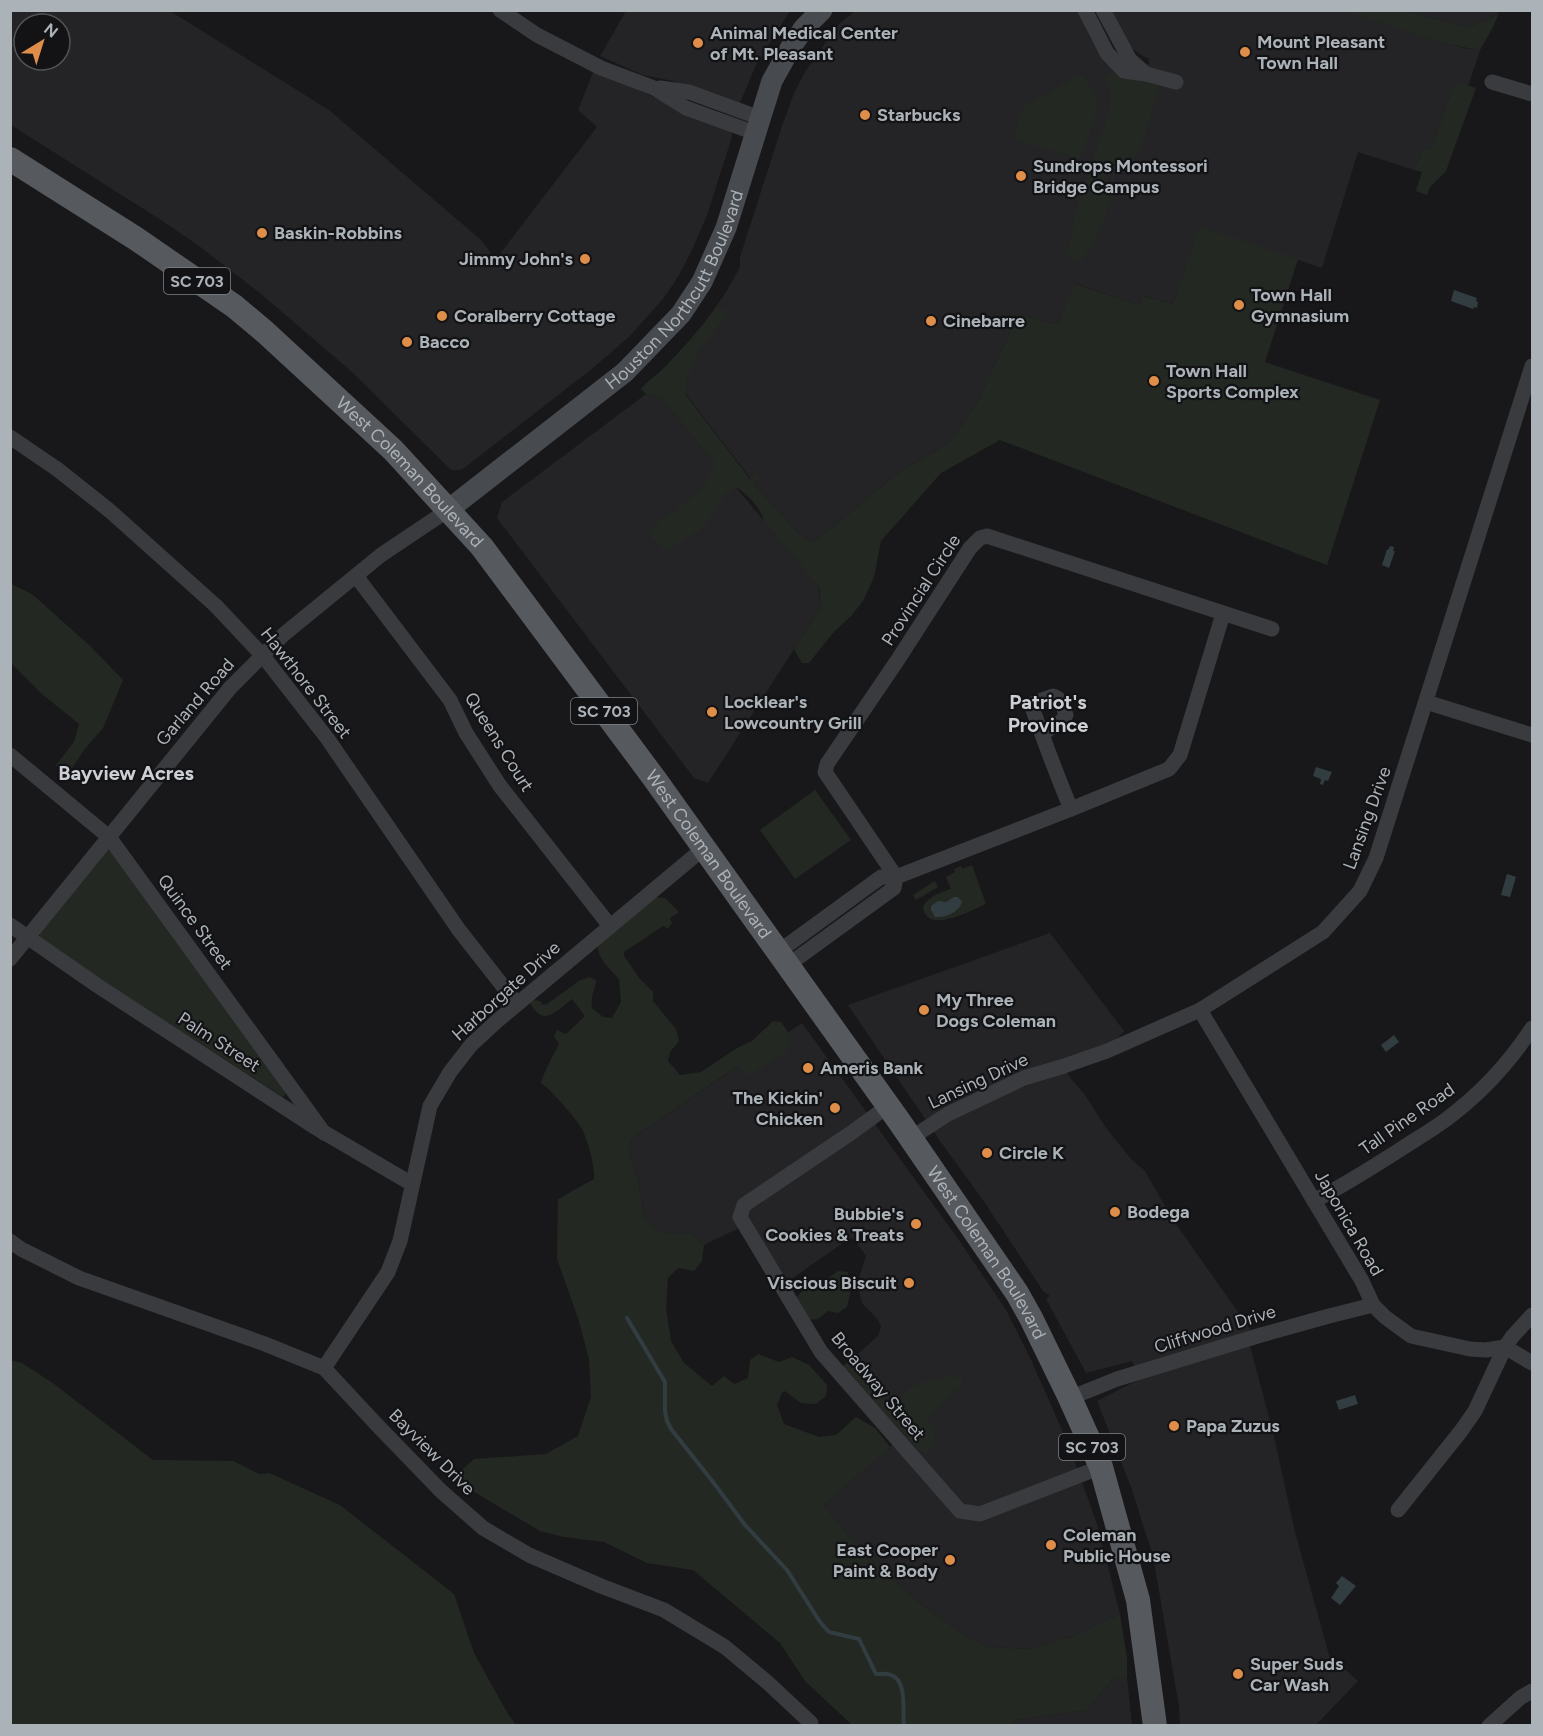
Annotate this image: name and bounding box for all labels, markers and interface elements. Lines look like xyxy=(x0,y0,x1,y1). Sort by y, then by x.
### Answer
north arrow xyxy=(12,12,72,72)
text: N xyxy=(40,19,62,42)
place label: Animal Medical Center of Mt. Pleasant xyxy=(710,22,898,65)
place label: Mount Pleasant Town Hall xyxy=(1257,31,1385,74)
marker: Animal Medical Center of Mt. Pleasant xyxy=(691,36,705,50)
marker: Mount Pleasant Town Hall xyxy=(1238,45,1252,59)
place label: Starbucks xyxy=(877,104,961,126)
marker: Starbucks xyxy=(858,108,872,122)
place label: Sundrops Montessori Bridge Campus xyxy=(1033,155,1208,198)
marker: Sundrops Montessori Bridge Campus xyxy=(1014,169,1028,183)
street label: Houston Northcutt Boulevard xyxy=(601,187,748,394)
place label: Baskin-Robbins xyxy=(274,222,402,244)
marker: Baskin-Robbins xyxy=(255,226,269,240)
place label: Jimmy John's xyxy=(459,248,574,270)
marker: Jimmy John's xyxy=(578,252,592,266)
road number: SC 703 xyxy=(164,268,230,294)
place label: Town Hall Gymnasium xyxy=(1251,284,1349,327)
marker: Town Hall Gymnasium xyxy=(1232,298,1246,312)
place label: Coralberry Cottage xyxy=(454,305,616,327)
marker: Coralberry Cottage xyxy=(435,309,449,323)
place label: Cinebarre xyxy=(943,310,1025,332)
marker: Cinebarre xyxy=(924,314,938,328)
place label: Bacco xyxy=(419,331,470,353)
marker: Bacco xyxy=(400,335,414,349)
place label: Town Hall Sports Complex xyxy=(1166,360,1299,403)
marker: Town Hall Sports Complex xyxy=(1147,374,1161,388)
street label: West Coleman Boulevard xyxy=(331,392,488,552)
street label: Provincial Circle xyxy=(877,530,965,650)
street label: Hawthore Street xyxy=(256,623,356,743)
street label: Garland Road xyxy=(151,654,239,750)
street label: Queens Court xyxy=(460,688,538,796)
district label: Patriot's Province xyxy=(1008,690,1088,737)
place label: Locklear's Lowcountry Grill xyxy=(724,691,862,734)
road number: SC 703 xyxy=(571,698,637,724)
marker: Locklear's Lowcountry Grill xyxy=(705,705,719,719)
district label: Bayview Acres xyxy=(58,761,194,785)
street label: Lansing Drive xyxy=(1338,763,1396,872)
street label: West Coleman Boulevard xyxy=(641,766,776,943)
street label: Quince Street xyxy=(153,870,237,974)
street label: Harborgate Drive xyxy=(447,936,565,1045)
place label: My Three Dogs Coleman xyxy=(936,989,1056,1032)
marker: My Three Dogs Coleman xyxy=(917,1003,931,1017)
street label: Palm Street xyxy=(174,1007,264,1077)
street label: Lansing Drive xyxy=(924,1048,1032,1114)
place label: Ameris Bank xyxy=(820,1057,924,1079)
marker: Ameris Bank xyxy=(801,1061,815,1075)
street label: Tall Pine Road xyxy=(1355,1078,1459,1160)
place label: The Kickin' Chicken xyxy=(732,1087,823,1130)
marker: The Kickin' Chicken xyxy=(828,1101,842,1115)
place label: Circle K xyxy=(999,1142,1064,1164)
marker: Circle K xyxy=(980,1146,994,1160)
street label: West Coleman Boulevard xyxy=(922,1162,1051,1343)
street label: Japonica Road xyxy=(1310,1166,1388,1280)
place label: Bodega xyxy=(1127,1201,1190,1223)
place label: Bubbie's Cookies & Treats xyxy=(765,1203,905,1246)
marker: Bodega xyxy=(1108,1205,1122,1219)
marker: Bubbie's Cookies & Treats xyxy=(909,1217,923,1231)
place label: Viscious Biscuit xyxy=(767,1272,897,1294)
marker: Viscious Biscuit xyxy=(902,1276,916,1290)
street label: Cliffwood Drive xyxy=(1152,1300,1279,1358)
street label: Broadway Street xyxy=(826,1327,930,1445)
street label: Bayview Drive xyxy=(384,1404,480,1500)
place label: Papa Zuzus xyxy=(1186,1415,1280,1437)
marker: Papa Zuzus xyxy=(1167,1419,1181,1433)
road number: SC 703 xyxy=(1059,1434,1125,1460)
place label: Coleman Public House xyxy=(1063,1524,1171,1567)
marker: Coleman Public House xyxy=(1044,1538,1058,1552)
place label: East Cooper Paint & Body xyxy=(833,1539,939,1582)
marker: East Cooper Paint & Body xyxy=(943,1553,957,1567)
place label: Super Suds Car Wash xyxy=(1250,1653,1344,1696)
marker: Super Suds Car Wash xyxy=(1231,1667,1245,1681)

